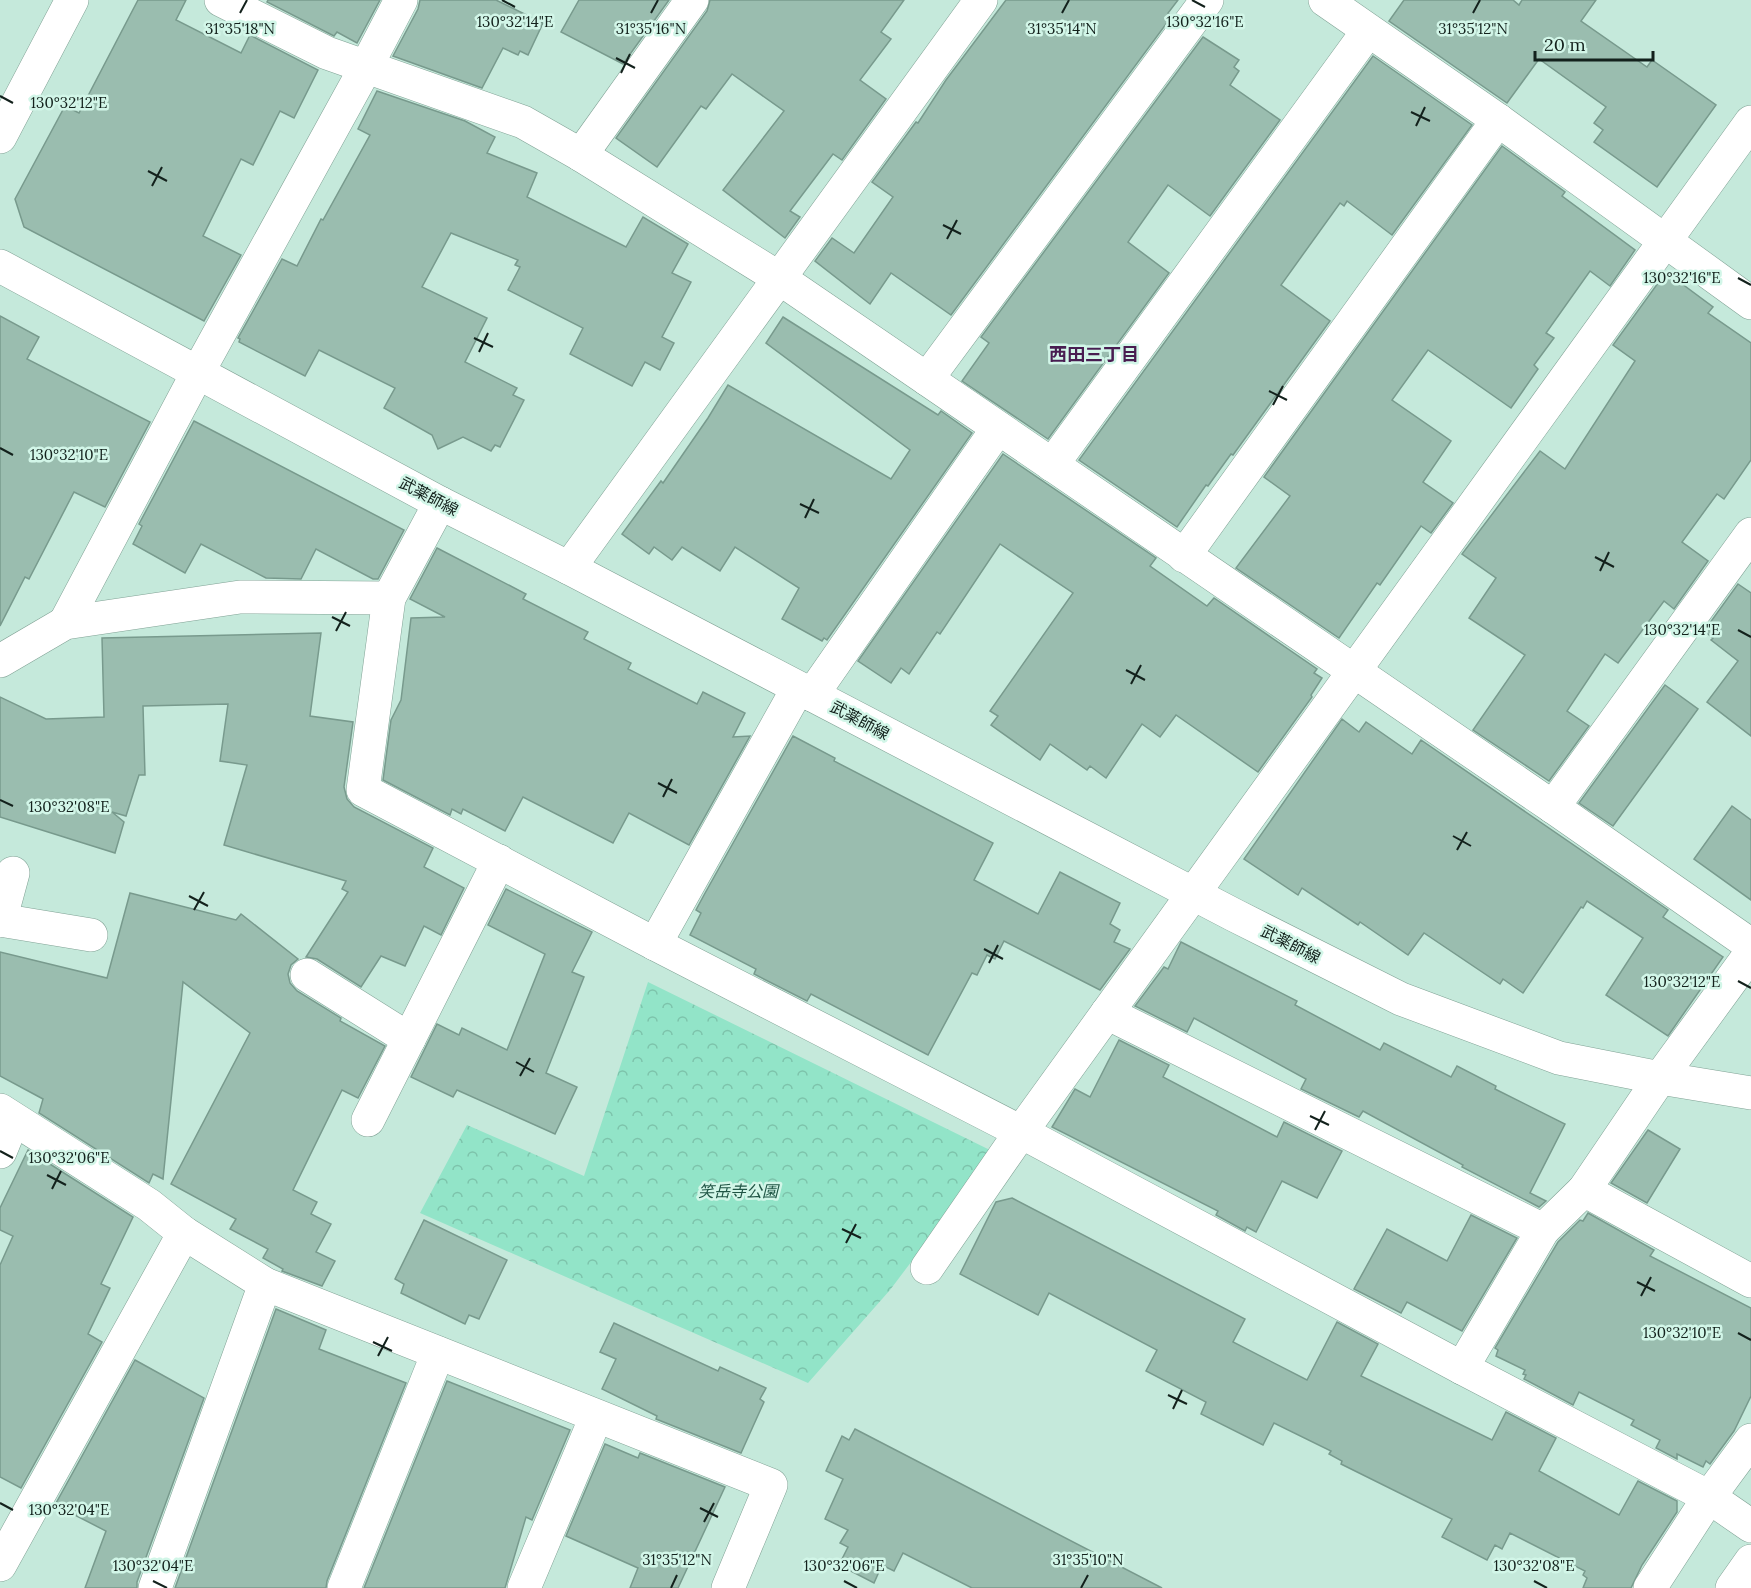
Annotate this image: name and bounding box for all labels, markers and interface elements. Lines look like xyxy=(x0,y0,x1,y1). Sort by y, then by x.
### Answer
text: 130°32'14"E xyxy=(477,12,553,31)
text: 130°32'16"E xyxy=(1166,12,1244,31)
text: 31°35'18"N xyxy=(205,19,275,38)
text: 31°35'16"N xyxy=(616,19,686,38)
text: 31°35'14"N xyxy=(1027,19,1097,38)
text: 31°35'12"N xyxy=(1438,19,1508,38)
scale bar xyxy=(1535,24,1654,62)
text: 20 m xyxy=(1544,33,1586,56)
text: 130°32'12"E xyxy=(31,93,107,112)
text: 130°32'16"E xyxy=(1643,268,1721,287)
district label: 西田三丁目 xyxy=(1049,343,1139,366)
text: 130°32'10"E xyxy=(30,445,108,464)
street label: 武薬師線 xyxy=(396,472,462,520)
text: 130°32'14"E xyxy=(1644,620,1720,639)
street label: 武薬師線 xyxy=(827,696,893,744)
text: 130°32'08"E xyxy=(28,797,110,816)
street label: 武薬師線 xyxy=(1258,921,1324,967)
text: 130°32'12"E xyxy=(1644,972,1720,991)
text: 130°32'06"E xyxy=(28,1148,110,1167)
park label: 笑岳寺公園 xyxy=(698,1181,780,1201)
text: 130°32'10"E xyxy=(1643,1323,1721,1342)
text: 130°32'04"E xyxy=(29,1500,109,1519)
text: 31°35'12"N xyxy=(642,1550,712,1569)
text: 31°35'10"N xyxy=(1053,1550,1123,1569)
text: 130°32'04"E xyxy=(113,1556,193,1575)
text: 130°32'06"E xyxy=(803,1556,885,1575)
text: 130°32'08"E xyxy=(1493,1556,1575,1575)

